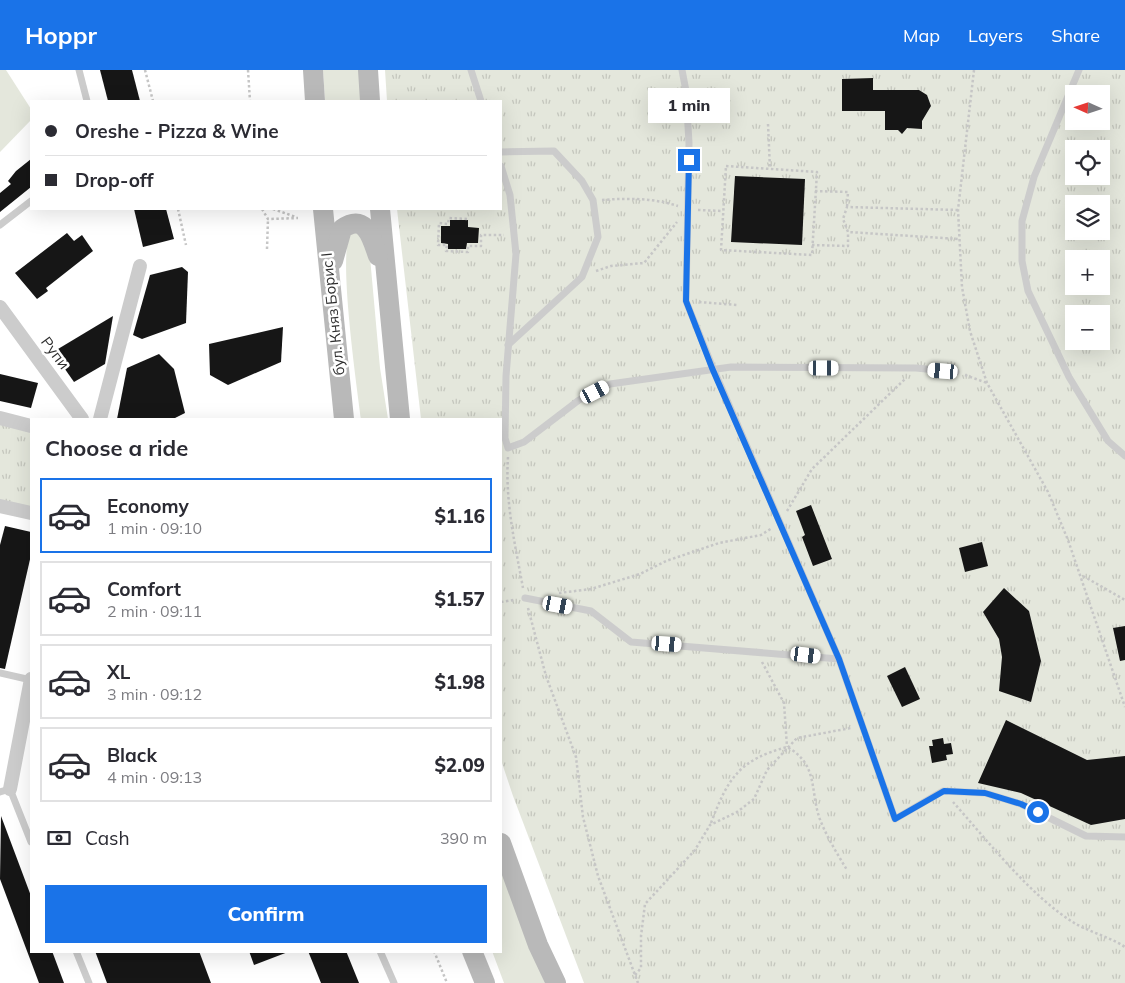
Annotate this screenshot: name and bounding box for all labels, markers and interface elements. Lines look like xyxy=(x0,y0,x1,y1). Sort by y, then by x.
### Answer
text: Hoppr xyxy=(25,20,97,50)
text: Map xyxy=(903,24,940,47)
text: Layers xyxy=(968,24,1023,47)
text: Share xyxy=(1051,24,1100,47)
north arrow xyxy=(1065,85,1110,130)
map controls xyxy=(1065,85,1110,350)
callout: 1 min xyxy=(648,88,730,122)
text: 1 min xyxy=(668,95,710,115)
text: Oreshe - Pizza & Wine xyxy=(75,119,279,143)
button: locate xyxy=(1065,140,1110,185)
route end xyxy=(678,149,700,171)
text: Drop-off xyxy=(75,168,153,192)
button: layers xyxy=(1065,195,1110,240)
button: + xyxy=(1065,250,1110,295)
street label: бул. Княз Борис I xyxy=(317,252,348,376)
button: − xyxy=(1065,305,1110,350)
street label: Рупи xyxy=(37,333,74,373)
car xyxy=(809,361,839,376)
car xyxy=(927,362,958,380)
car xyxy=(578,379,611,405)
text: Choose a ride xyxy=(45,434,188,462)
icon: car xyxy=(47,493,92,538)
text: Economy xyxy=(107,494,189,518)
text: $1.16 xyxy=(434,504,485,528)
text: 1 min · 09:10 xyxy=(107,518,202,538)
icon: car xyxy=(47,576,92,621)
text: Comfort xyxy=(107,577,181,601)
text: $1.57 xyxy=(434,587,485,611)
car xyxy=(541,595,574,615)
text: 2 min · 09:11 xyxy=(107,601,202,621)
car xyxy=(651,635,682,653)
car xyxy=(790,646,821,664)
icon: car xyxy=(47,659,92,704)
text: XL xyxy=(107,660,130,684)
text: $1.98 xyxy=(434,670,485,694)
text: 3 min · 09:12 xyxy=(107,684,202,704)
icon: car xyxy=(47,742,92,787)
text: Black xyxy=(107,743,157,767)
text: $2.09 xyxy=(434,753,485,777)
text: 4 min · 09:13 xyxy=(107,767,202,787)
route start xyxy=(1027,801,1049,823)
icon: cash xyxy=(45,824,73,852)
text: Cash xyxy=(85,826,130,850)
text: 390 m xyxy=(440,828,487,848)
button: Confirm xyxy=(45,885,487,943)

